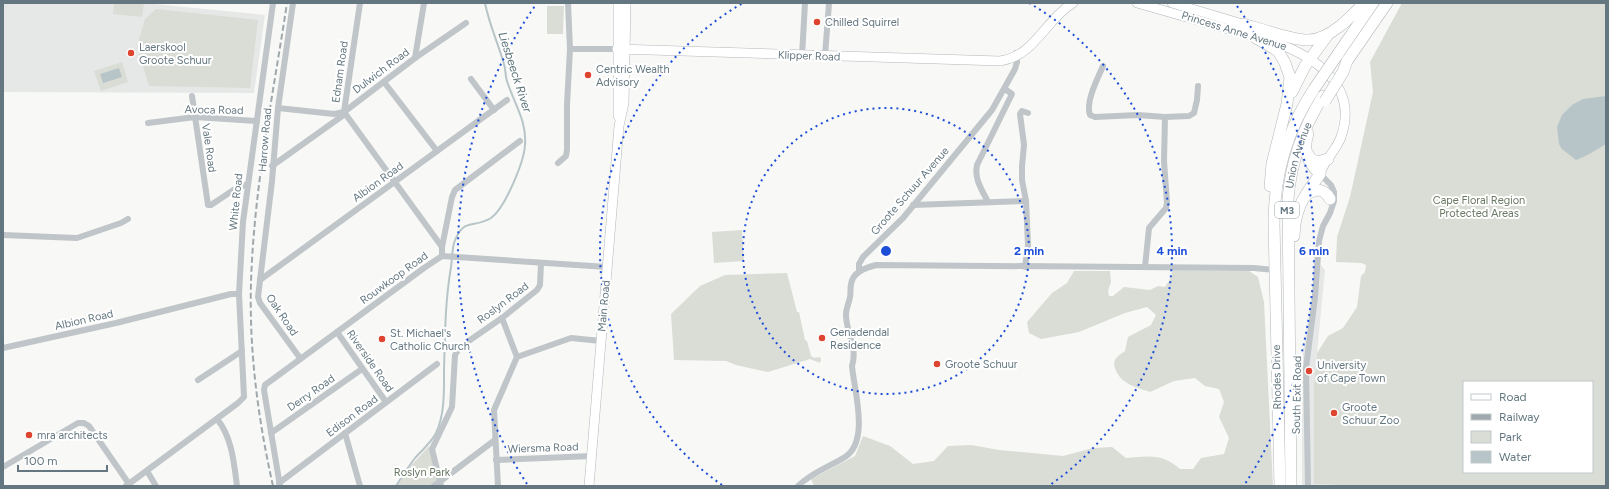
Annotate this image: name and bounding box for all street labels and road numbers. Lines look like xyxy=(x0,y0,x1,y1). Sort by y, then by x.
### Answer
street label: Princess Anne Avenue xyxy=(1180,9,1288,53)
street label: Ednam Road xyxy=(329,40,351,104)
street label: Dulwich Road xyxy=(350,46,412,96)
street label: Klipper Road xyxy=(778,48,840,64)
street label: Avoca Road xyxy=(184,103,244,117)
street label: Harrow Road xyxy=(256,107,274,173)
street label: Union Avenue xyxy=(1283,120,1314,189)
street label: Vale Road xyxy=(199,123,219,173)
street label: Groote Schuur Avenue xyxy=(868,144,952,238)
street label: Albion Road xyxy=(350,159,406,205)
street label: White Road xyxy=(227,173,245,231)
road number: M3 xyxy=(1275,202,1299,218)
street label: Rouwkoop Road xyxy=(358,249,430,307)
street label: Roslyn Road xyxy=(475,280,531,326)
street label: Main Road xyxy=(595,280,613,332)
street label: Oak Road xyxy=(263,292,301,338)
street label: Albion Road xyxy=(54,307,114,333)
street label: Riverside Road xyxy=(344,327,396,395)
street label: Rhodes Drive xyxy=(1270,344,1284,410)
street label: South Exit Road xyxy=(1290,356,1304,434)
street label: Derry Road xyxy=(285,372,337,414)
street label: Edison Road xyxy=(324,392,380,440)
street label: Wiersma Road xyxy=(507,440,579,456)

